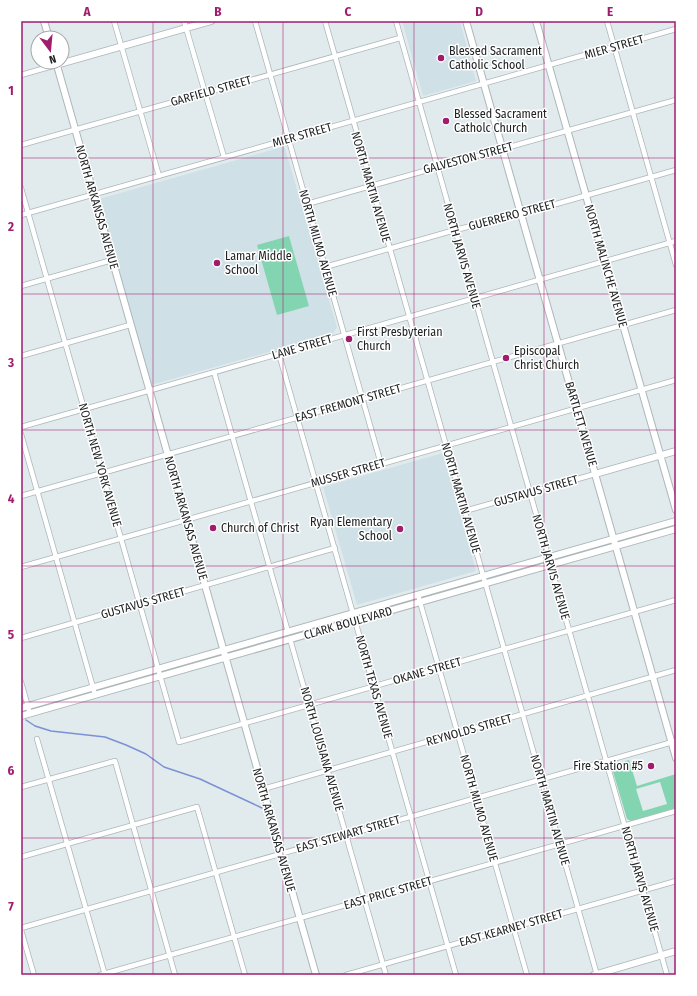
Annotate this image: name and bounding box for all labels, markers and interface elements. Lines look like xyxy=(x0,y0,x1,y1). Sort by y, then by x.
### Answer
text: A xyxy=(82,4,91,19)
text: B xyxy=(214,4,222,19)
text: C xyxy=(345,4,352,19)
text: D xyxy=(475,4,483,19)
text: E xyxy=(607,4,613,19)
north arrow xyxy=(30,30,70,70)
street label: MIER STREET xyxy=(583,32,646,62)
place label: Blessed Sacrament Catholic School xyxy=(449,44,542,72)
text: N xyxy=(48,52,58,66)
marker: Blessed Sacrament Catholic School xyxy=(436,53,446,63)
street label: GARFIELD STREET xyxy=(169,73,253,109)
text: 1 xyxy=(8,83,14,98)
place label: Blessed Sacrament Catholc Church xyxy=(454,107,547,135)
marker: Blessed Sacrament Catholc Church xyxy=(441,116,451,126)
street label: MIER STREET xyxy=(271,120,334,150)
street label: NORTH MARTIN AVENUE xyxy=(348,130,394,244)
street label: GALVESTON STREET xyxy=(422,139,515,177)
street label: NORTH ARKANSAS AVENUE xyxy=(73,143,122,271)
street label: NORTH MILMO AVENUE xyxy=(296,188,340,298)
street label: GUERRERO STREET xyxy=(467,197,558,233)
street label: NORTH JARVIS AVENUE xyxy=(440,202,484,311)
street label: NORTH MALINCHE AVENUE xyxy=(582,203,630,329)
text: 2 xyxy=(7,219,14,234)
place label: Lamar Middle School xyxy=(225,249,292,277)
marker: Lamar Middle School xyxy=(212,258,222,268)
place label: First Presbyterian Church xyxy=(357,325,443,353)
street label: LANE STREET xyxy=(270,332,334,362)
marker: First Presbyterian Church xyxy=(344,334,354,344)
place label: Episcopal Christ Church xyxy=(514,344,579,372)
marker: Episcopal Christ Church xyxy=(501,353,511,363)
text: 3 xyxy=(7,355,14,370)
street label: BARTLETT AVENUE xyxy=(562,380,600,468)
street label: EAST FREMONT STREET xyxy=(293,381,403,425)
street label: NORTH NEW YORK AVENUE xyxy=(76,401,124,529)
street label: NORTH MARTIN AVENUE xyxy=(438,441,484,555)
street label: NORTH ARKANSAS AVENUE xyxy=(162,454,211,582)
street label: MUSSER STREET xyxy=(309,456,387,490)
street label: GUSTAVUS STREET xyxy=(492,472,580,510)
text: 4 xyxy=(8,491,15,506)
street label: NORTH JARVIS AVENUE xyxy=(529,513,573,622)
place label: Ryan Elementary School xyxy=(310,515,393,543)
place label: Church of Christ xyxy=(221,521,299,535)
marker: Church of Christ xyxy=(208,523,218,533)
marker: Ryan Elementary School xyxy=(395,524,405,534)
street label: GUSTAVUS STREET xyxy=(99,584,187,622)
street label: CLARK BOULEVARD xyxy=(302,604,394,642)
text: 5 xyxy=(8,627,14,642)
street label: NORTH TEXAS AVENUE xyxy=(353,634,396,741)
street label: OKANE STREET xyxy=(391,654,463,687)
street label: NORTH LOUISIANA AVENUE xyxy=(297,685,347,813)
street label: REYNOLDS STREET xyxy=(425,711,514,749)
street label: NORTH MILMO AVENUE xyxy=(457,753,501,863)
street label: NORTH MARTIN AVENUE xyxy=(527,753,573,867)
place label: Fire Station #5 xyxy=(573,759,643,773)
marker: Fire Station #5 xyxy=(646,761,656,771)
text: 6 xyxy=(8,763,15,778)
street label: NORTH ARKANSAS AVENUE xyxy=(250,766,299,894)
street label: EAST STEWART STREET xyxy=(294,812,402,856)
street label: NORTH JARVIS AVENUE xyxy=(618,825,662,934)
street label: EAST PRICE STREET xyxy=(342,874,434,912)
text: 7 xyxy=(8,899,14,914)
street label: EAST KEARNEY STREET xyxy=(458,906,565,949)

